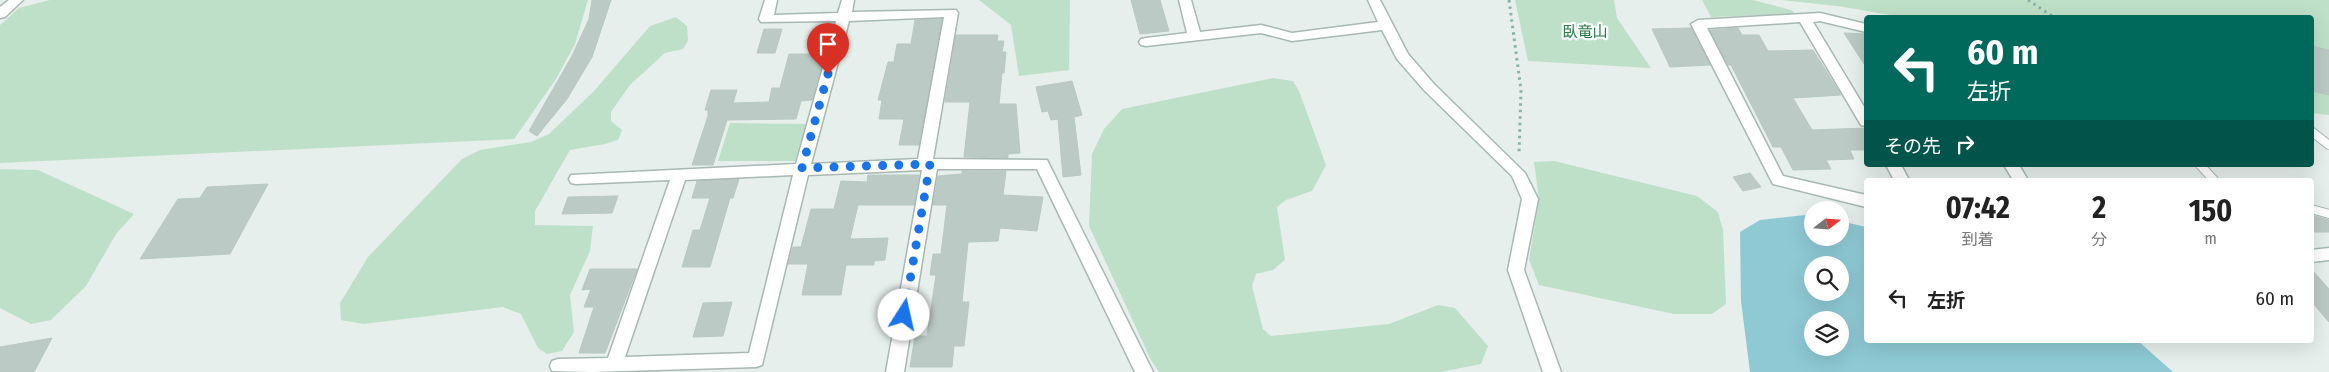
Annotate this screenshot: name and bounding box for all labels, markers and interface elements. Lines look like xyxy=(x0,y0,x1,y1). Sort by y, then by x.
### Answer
pin xyxy=(807,23,849,74)
park label: 臥竜山 xyxy=(1562,23,1608,41)
icon: arrive xyxy=(814,30,842,58)
text: 60 m xyxy=(1967,31,2038,73)
icon: left xyxy=(1884,35,1949,100)
text: 左折 xyxy=(1967,78,2011,105)
icon: right xyxy=(1951,130,1979,158)
text: その先 xyxy=(1884,135,1941,158)
text: 07:42 xyxy=(1945,190,2010,226)
text: 2 xyxy=(2092,190,2106,226)
text: 150 xyxy=(2189,193,2233,229)
north arrow xyxy=(1804,201,1849,246)
map controls xyxy=(1804,201,1849,356)
text: m xyxy=(2204,229,2217,248)
text: 到着 xyxy=(1962,230,1994,249)
text: 分 xyxy=(2091,230,2107,249)
button: search xyxy=(1804,256,1849,301)
icon: left xyxy=(1884,284,1912,312)
text: 60 m xyxy=(2256,287,2294,310)
position arrow xyxy=(877,288,929,340)
text: 左折 xyxy=(1927,289,1965,312)
button: layers xyxy=(1804,311,1849,356)

